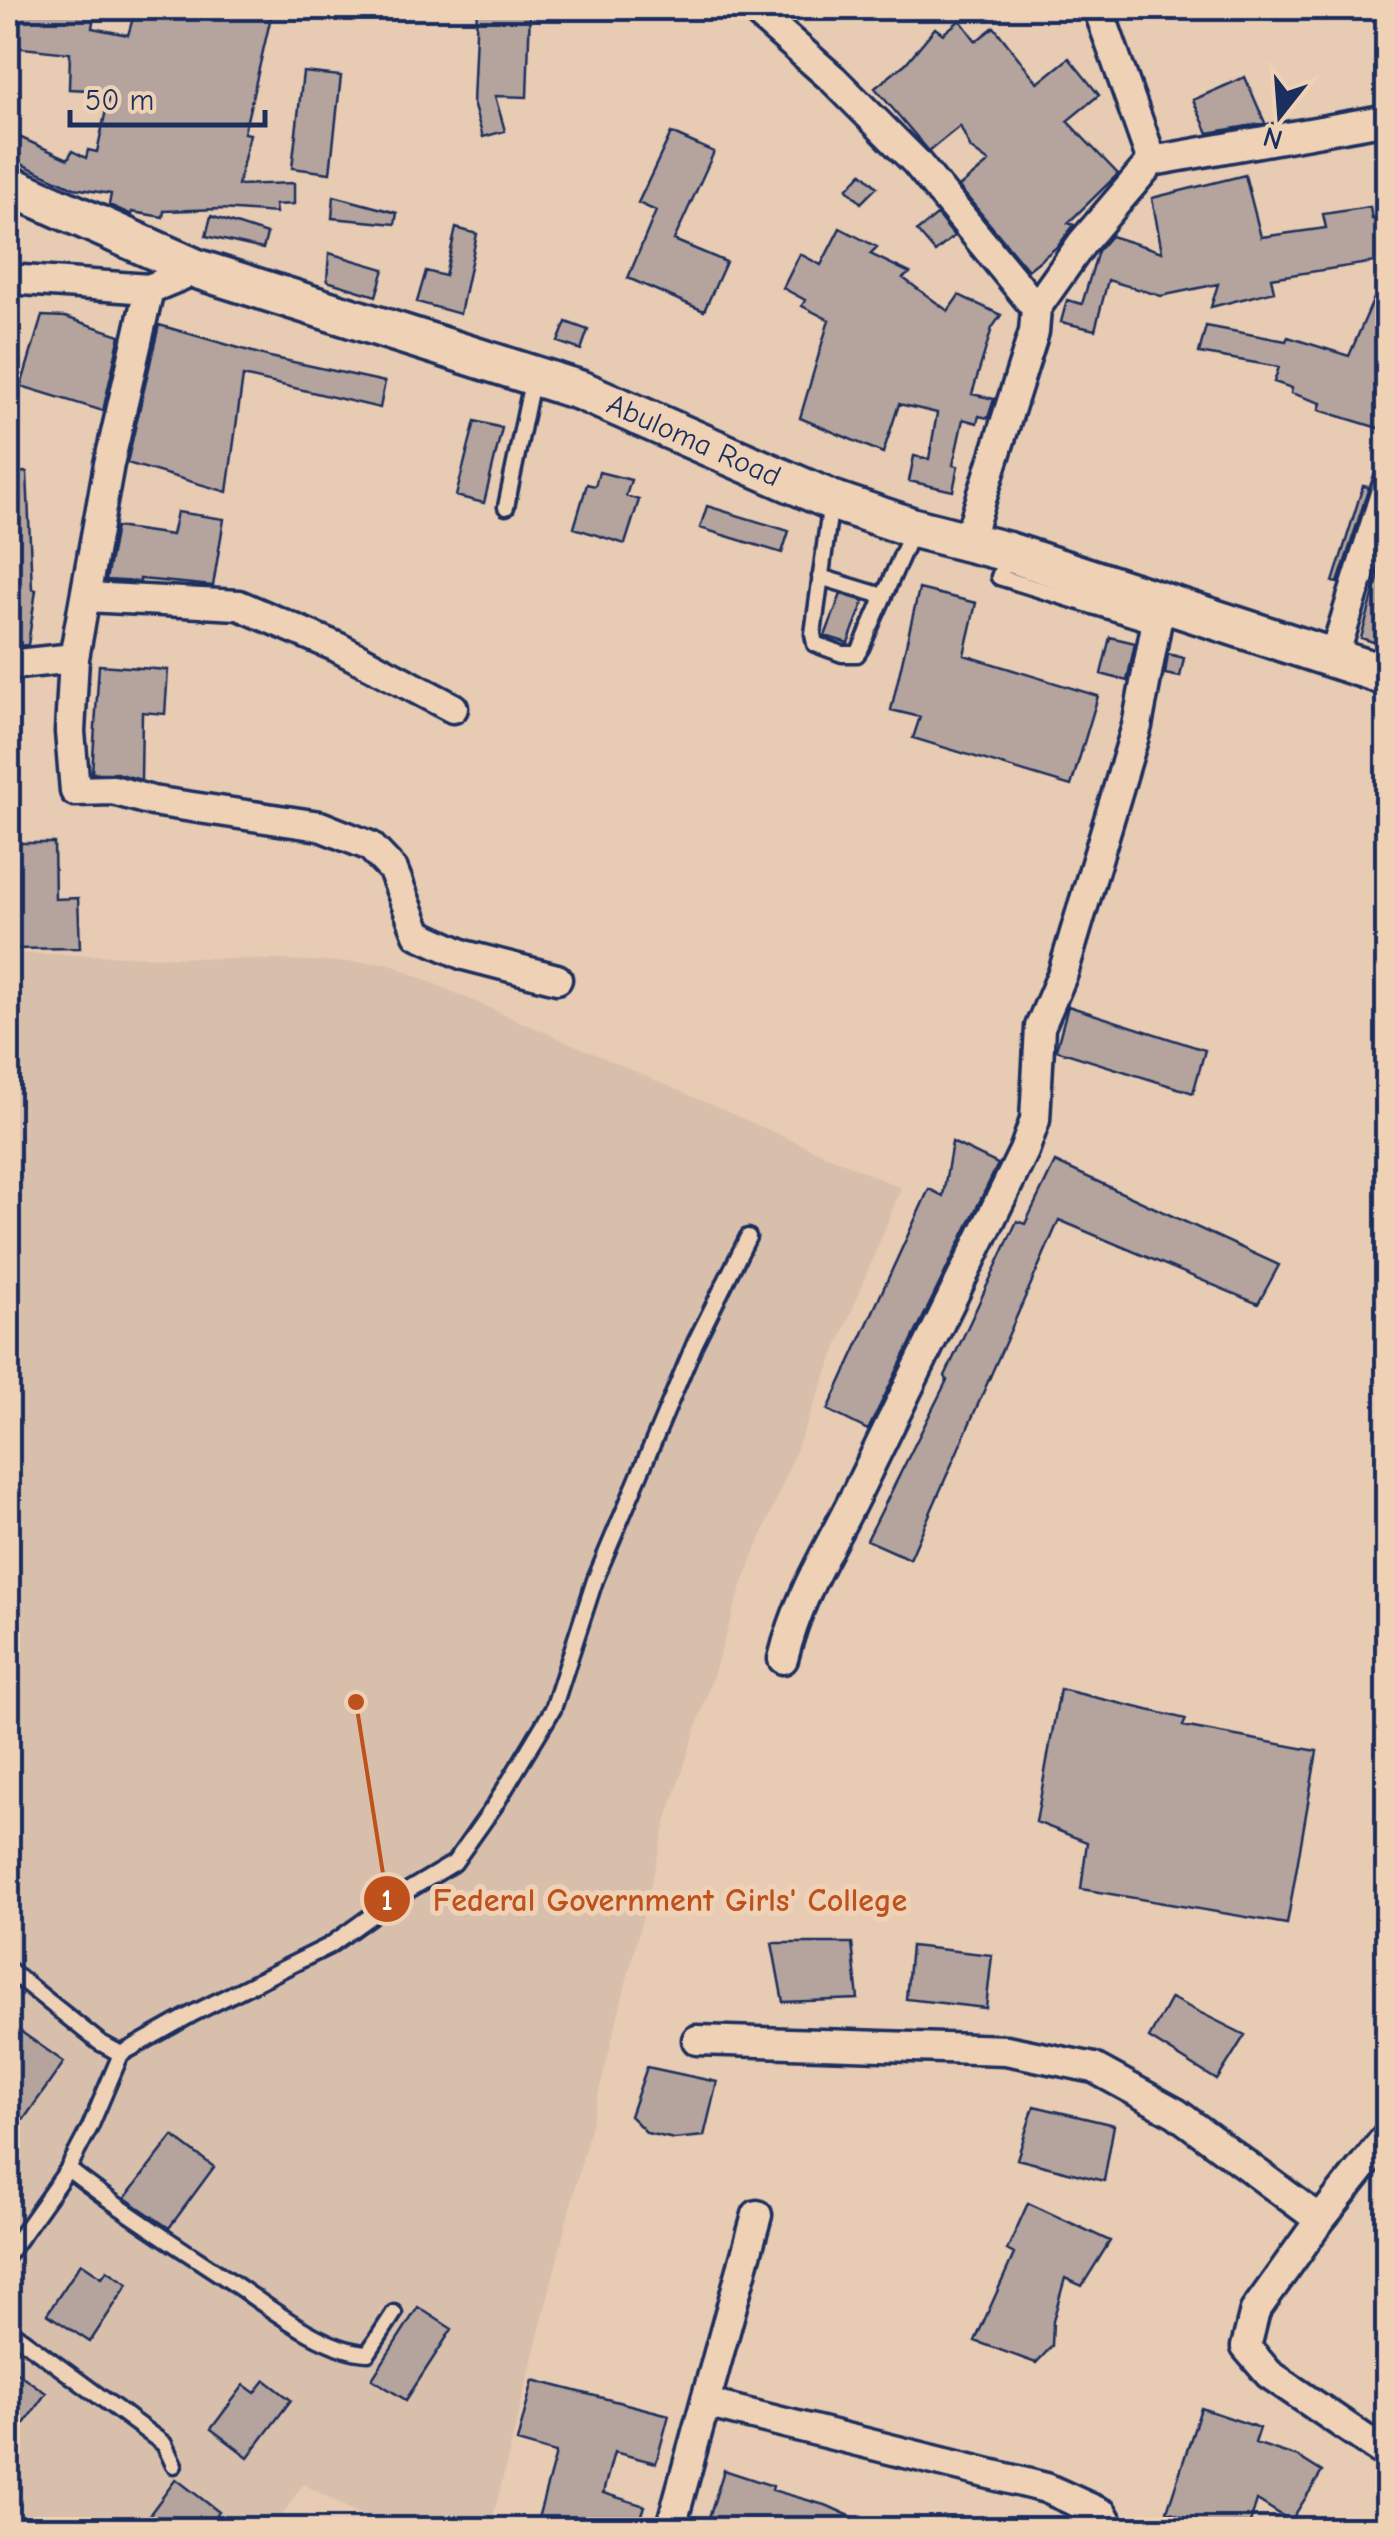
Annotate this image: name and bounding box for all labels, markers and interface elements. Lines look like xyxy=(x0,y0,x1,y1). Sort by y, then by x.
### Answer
scale bar xyxy=(70,65,265,127)
north arrow xyxy=(1230,65,1330,165)
text: 50 m xyxy=(85,83,154,118)
text: N xyxy=(1260,120,1286,156)
street label: Abuloma Road xyxy=(602,387,786,494)
callout: Federal Government Girls' College xyxy=(362,1868,927,1930)
text: Federal Government Girls' College xyxy=(433,1882,907,1919)
text: 1 xyxy=(381,1883,393,1918)

